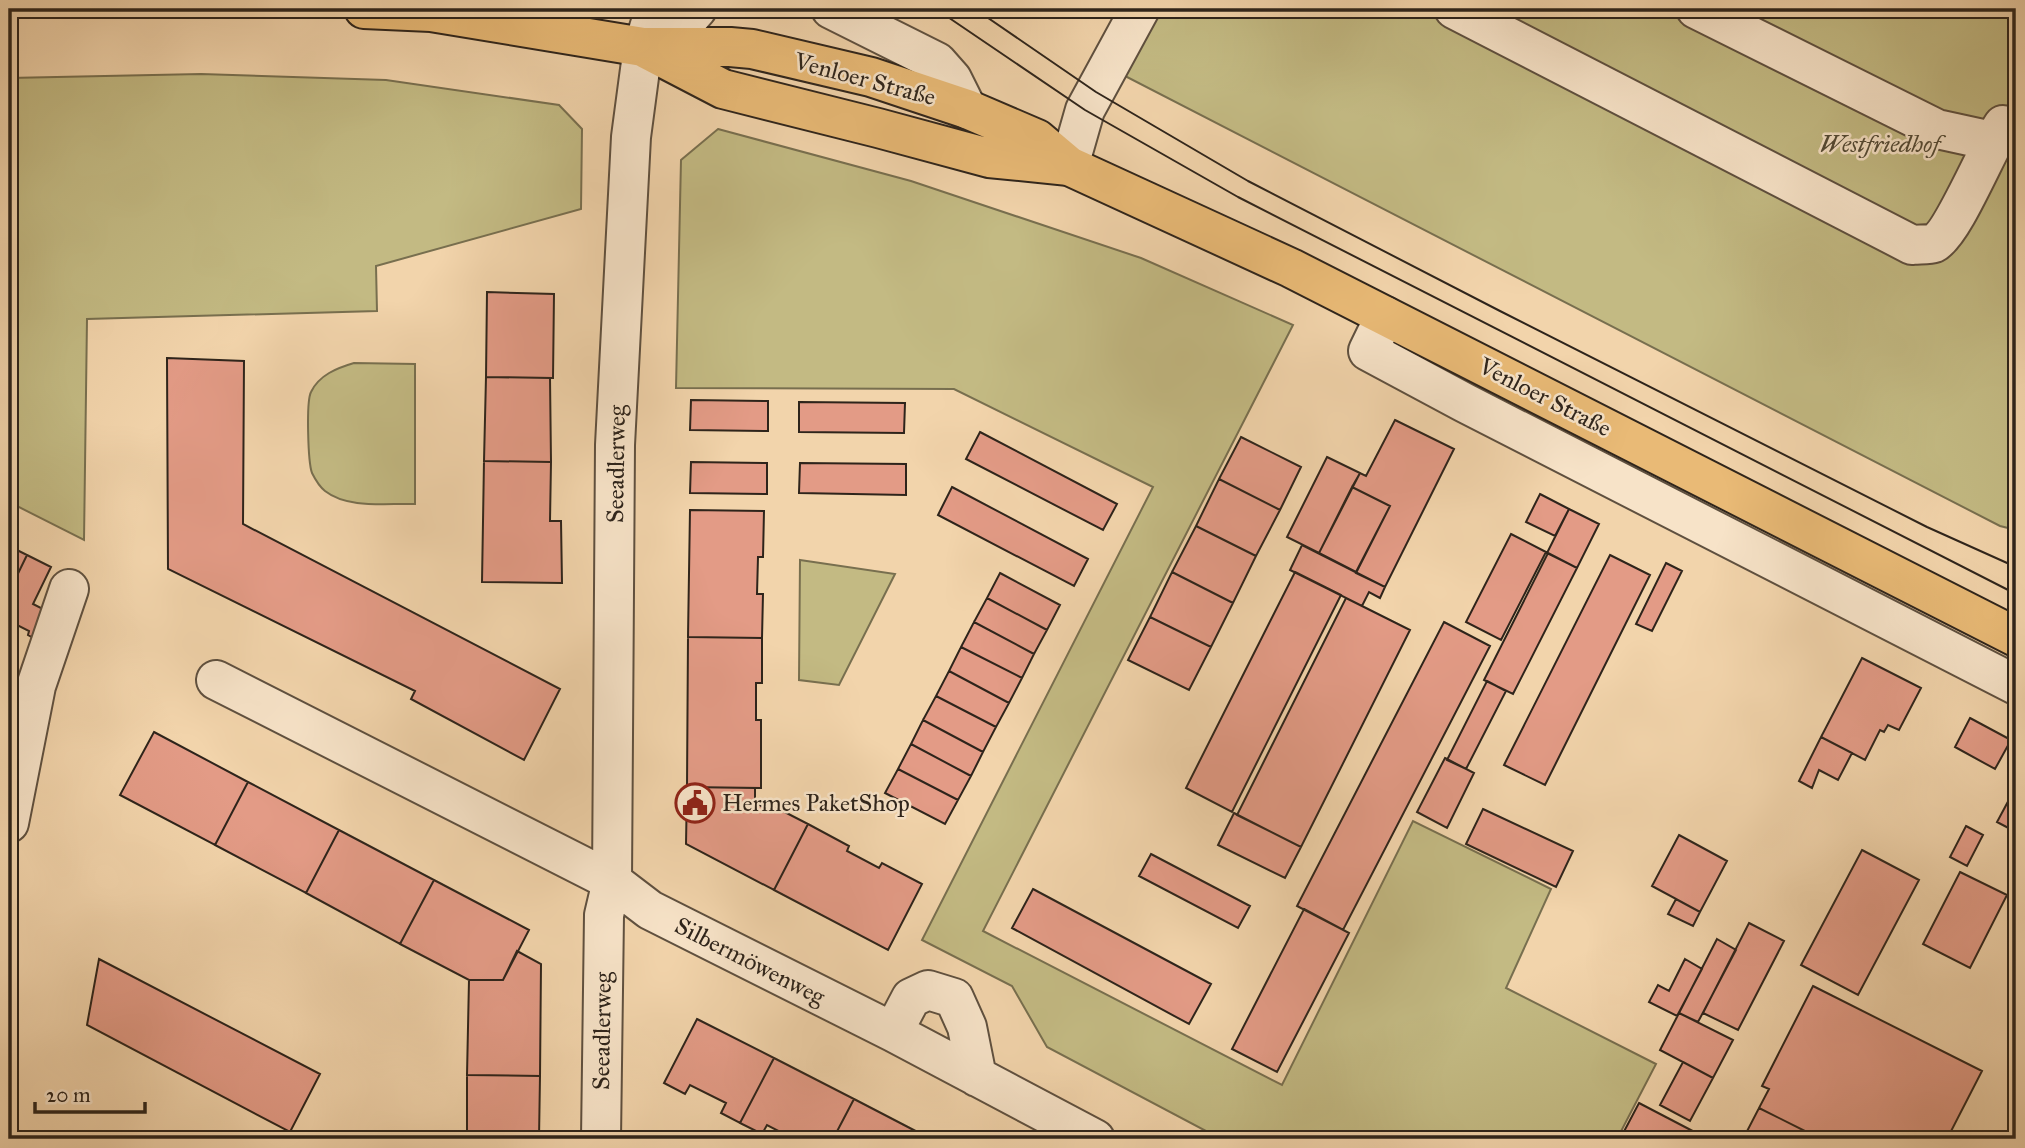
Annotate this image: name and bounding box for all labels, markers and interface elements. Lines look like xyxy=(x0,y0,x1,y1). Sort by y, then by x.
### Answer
street label: Venloer Straße xyxy=(790,46,939,112)
park label: Westfriedhof xyxy=(1820,129,1946,159)
street label: Venloer Straße xyxy=(1473,350,1616,443)
street label: Seeadlerweg xyxy=(600,404,632,523)
public building icon: Hermes PaketShop xyxy=(674,782,716,824)
place label: Hermes PaketShop xyxy=(722,788,910,818)
street label: Silbermöwenweg xyxy=(670,910,831,1012)
street label: Seeadlerweg xyxy=(586,971,618,1090)
scale bar xyxy=(35,1071,145,1115)
text: 20 m xyxy=(46,1082,91,1108)

